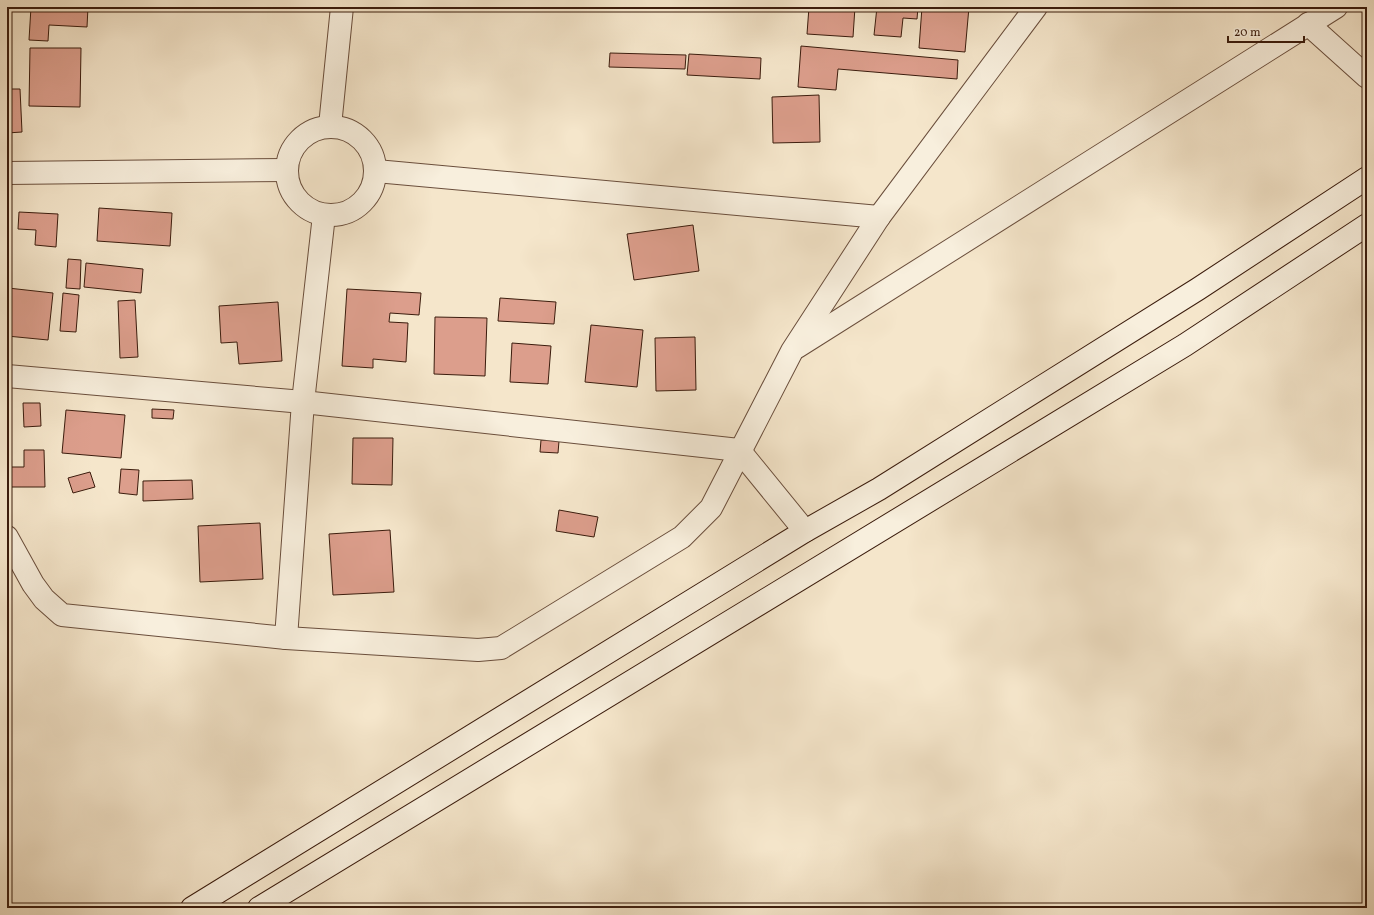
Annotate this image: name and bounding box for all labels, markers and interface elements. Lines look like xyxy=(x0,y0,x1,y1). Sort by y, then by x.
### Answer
scale bar xyxy=(1228,18,1304,44)
text: 20 m xyxy=(1234,25,1261,41)

